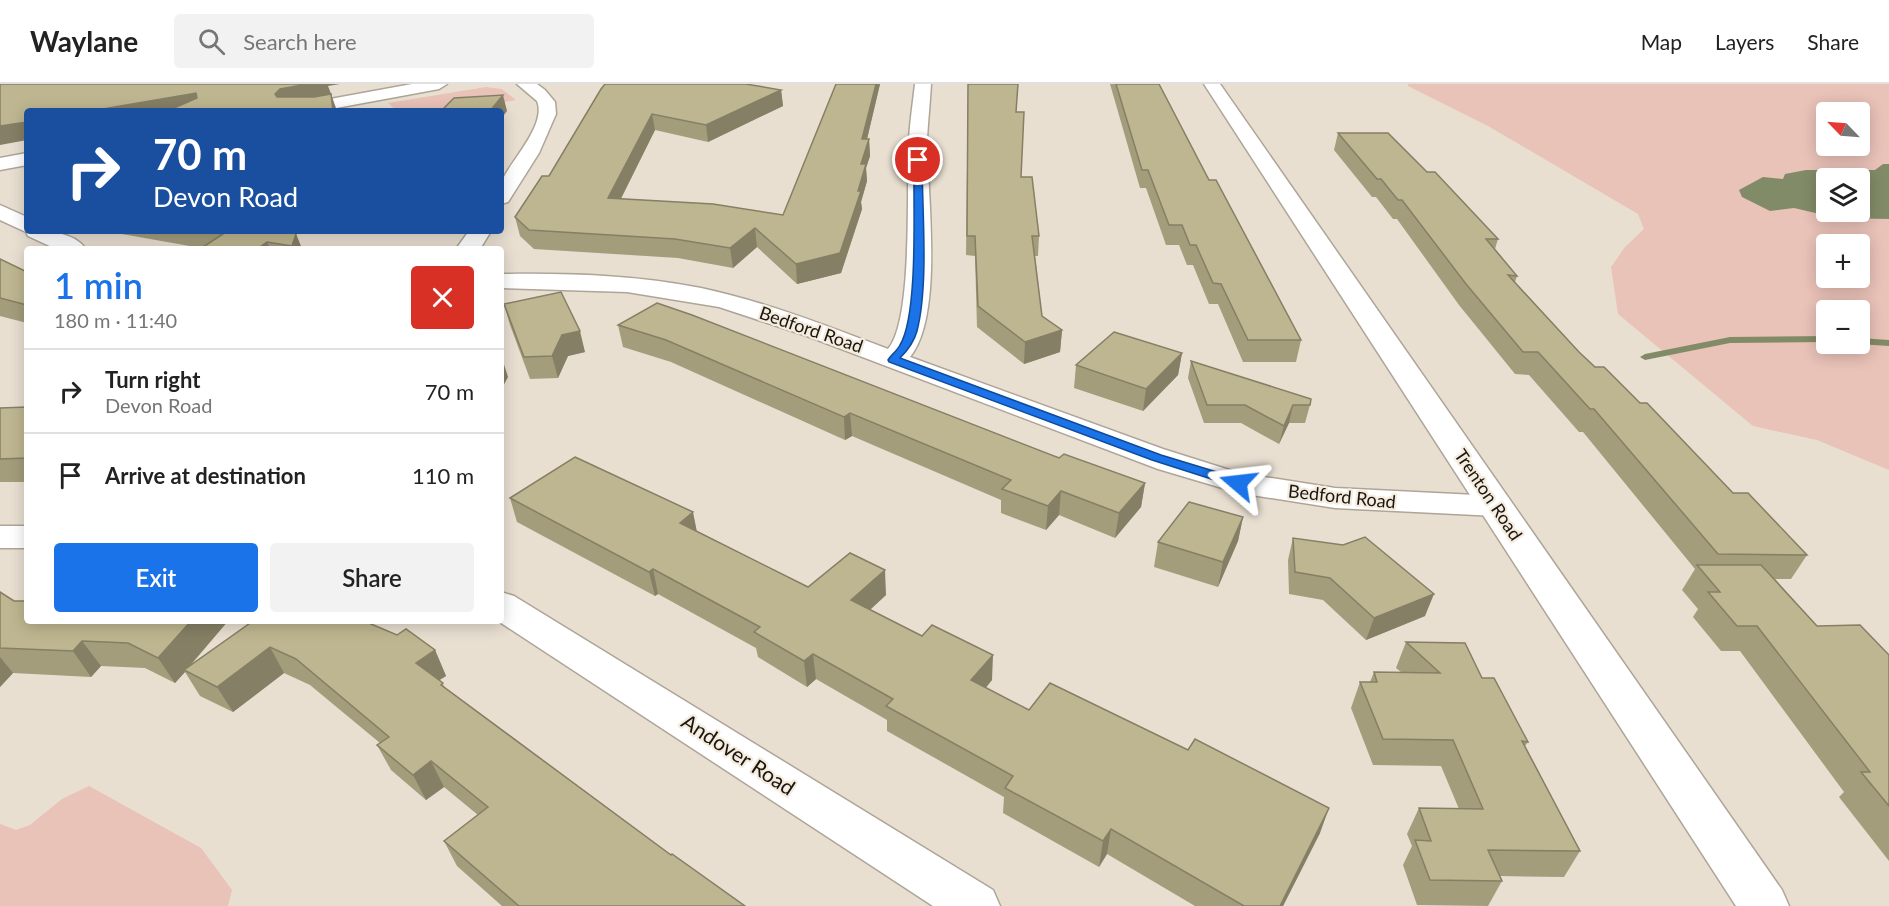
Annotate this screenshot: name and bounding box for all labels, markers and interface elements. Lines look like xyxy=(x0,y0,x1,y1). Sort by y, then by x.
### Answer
search box xyxy=(174,14,594,68)
text: Waylane xyxy=(30,24,138,58)
icon: search xyxy=(195,25,228,58)
text: Search here xyxy=(243,28,357,55)
text: Map xyxy=(1641,29,1682,54)
text: Layers xyxy=(1715,29,1774,54)
text: Share xyxy=(1807,29,1859,54)
north arrow xyxy=(1816,102,1870,156)
map controls xyxy=(1816,102,1870,354)
text: 70 m xyxy=(153,129,247,179)
icon: right xyxy=(54,132,132,210)
pin xyxy=(892,134,943,185)
icon: arrive xyxy=(901,143,934,176)
button: layers xyxy=(1816,168,1870,222)
text: Devon Road xyxy=(153,180,298,213)
button: + xyxy=(1816,234,1870,288)
text: 1 min xyxy=(54,263,143,307)
button: close xyxy=(411,266,474,329)
button: − xyxy=(1816,300,1870,354)
street label: Bedford Road xyxy=(757,301,866,357)
text: 180 m · 11:40 xyxy=(54,308,177,332)
text: Turn right xyxy=(105,366,200,393)
icon: right xyxy=(54,375,87,408)
text: 70 m xyxy=(425,378,474,405)
text: Devon Road xyxy=(105,393,212,417)
street label: Trenton Road xyxy=(1450,445,1527,544)
position arrow xyxy=(1206,451,1270,515)
icon: arrive xyxy=(54,459,87,492)
text: Arrive at destination xyxy=(105,462,306,489)
text: 110 m xyxy=(412,462,474,489)
street label: Bedford Road xyxy=(1287,479,1397,513)
button: Exit xyxy=(54,543,258,612)
button: Share xyxy=(270,543,474,612)
street label: Andover Road xyxy=(677,708,800,800)

